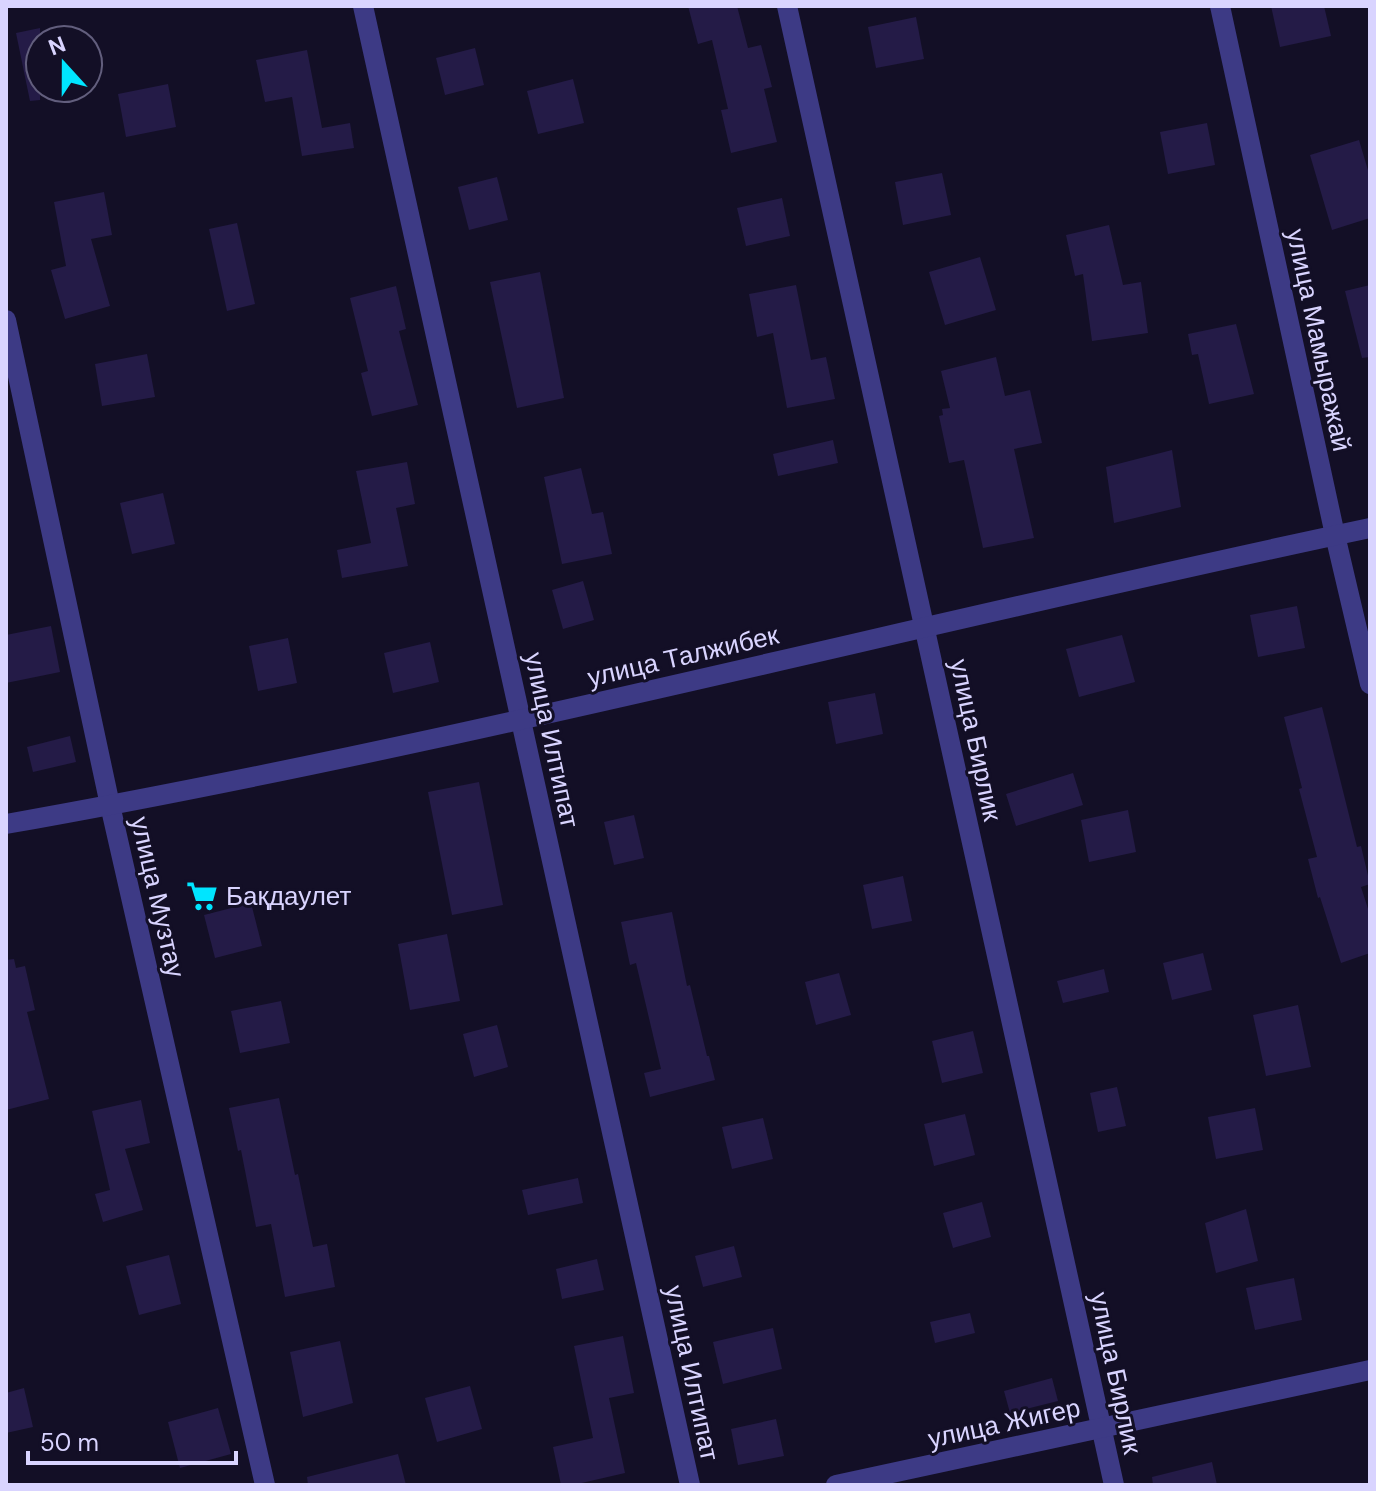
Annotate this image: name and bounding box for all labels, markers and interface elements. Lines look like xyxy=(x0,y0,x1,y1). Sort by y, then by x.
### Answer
north arrow xyxy=(24,24,104,104)
text: N xyxy=(44,29,70,62)
street label: улица Мамыражай xyxy=(1279,226,1359,454)
street label: улица Талжибек xyxy=(584,617,782,695)
street label: улица Илтипат xyxy=(517,649,587,831)
street label: улица Бирлик xyxy=(942,656,1010,825)
street label: улица Музтау xyxy=(123,813,193,981)
supermarket icon: Бақдаулет xyxy=(185,879,219,913)
place label: Бақдаулет xyxy=(226,879,351,913)
street label: улица Илтипат xyxy=(657,1282,727,1464)
street label: улица Бирлик xyxy=(1082,1289,1150,1458)
street label: улица Жигер xyxy=(925,1390,1083,1456)
scale bar xyxy=(28,1415,236,1465)
text: 50 m xyxy=(40,1427,99,1458)

